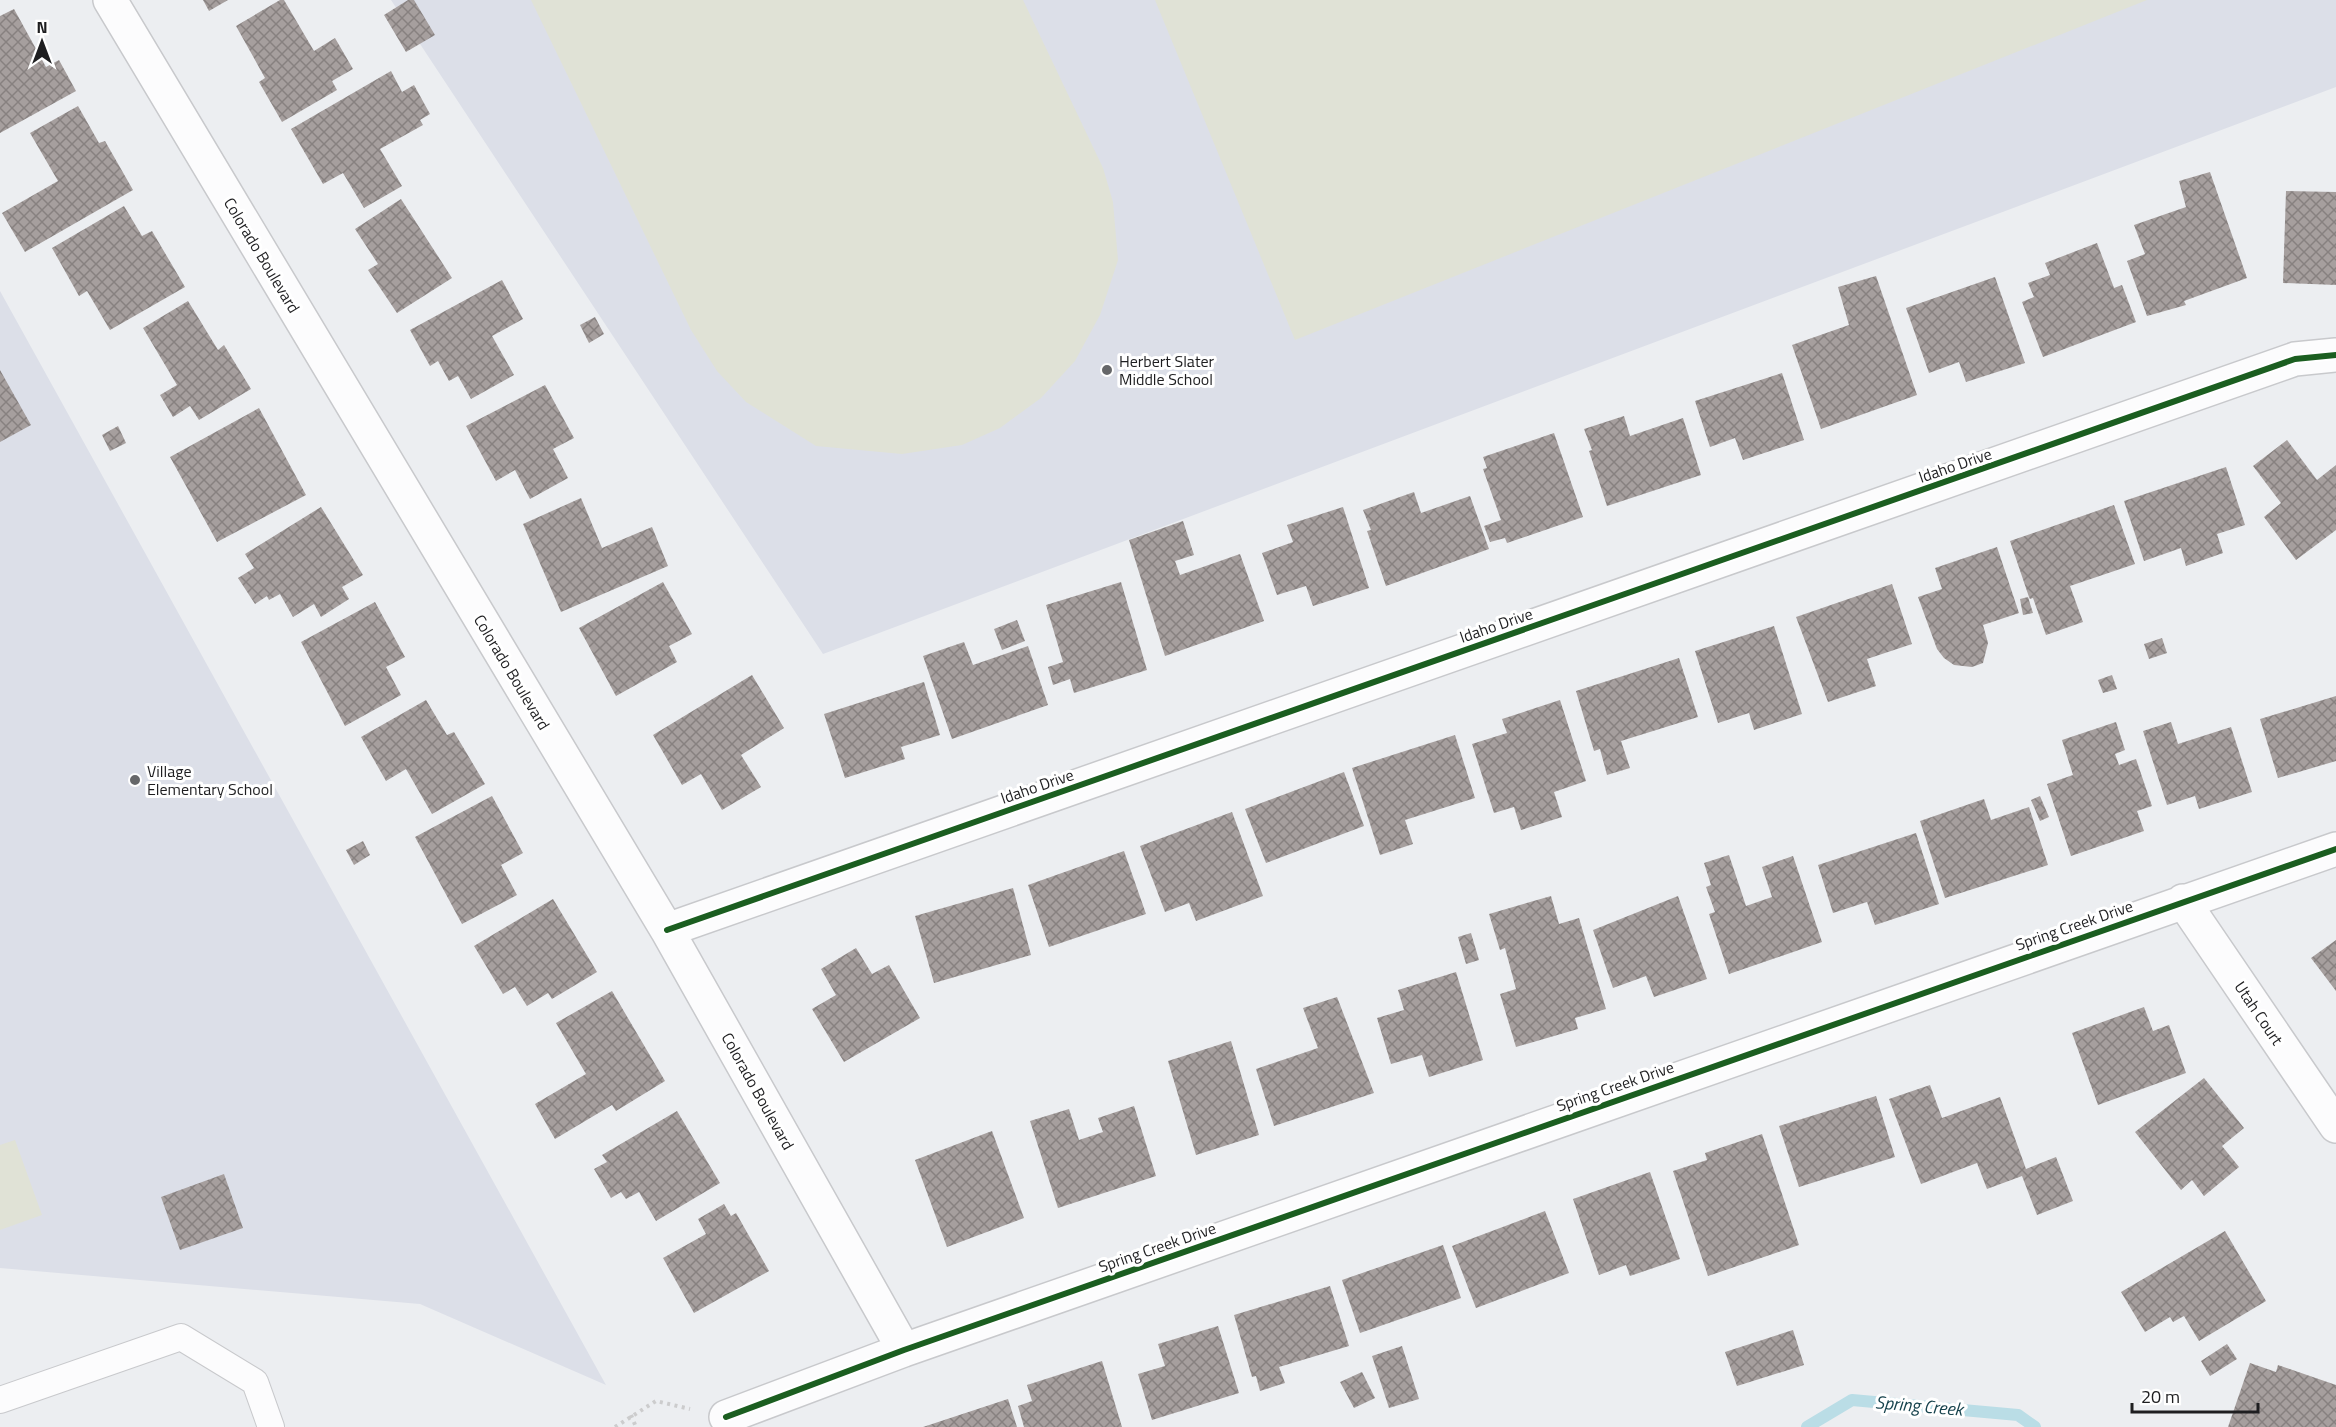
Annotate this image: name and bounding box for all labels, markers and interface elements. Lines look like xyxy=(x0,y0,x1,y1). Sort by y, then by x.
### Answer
north arrow xyxy=(12,12,72,72)
text: N xyxy=(36,15,48,39)
street label: Colorado Boulevard xyxy=(218,193,306,317)
place label: Herbert Slater Middle School xyxy=(1119,349,1215,391)
marker: Herbert Slater Middle School xyxy=(1100,363,1114,377)
street label: Idaho Drive xyxy=(1915,441,1995,489)
street label: Idaho Drive xyxy=(1456,601,1536,649)
street label: Colorado Boulevard xyxy=(468,610,556,734)
place label: Village Elementary School xyxy=(147,759,273,801)
street label: Idaho Drive xyxy=(997,762,1077,810)
marker: Village Elementary School xyxy=(128,773,142,787)
street label: Spring Creek Drive xyxy=(2012,894,2136,956)
street label: Utah Court xyxy=(2229,976,2289,1050)
street label: Colorado Boulevard xyxy=(716,1028,800,1154)
street label: Spring Creek Drive xyxy=(1553,1055,1677,1117)
street label: Spring Creek Drive xyxy=(1095,1216,1219,1278)
scale bar xyxy=(2132,1376,2258,1414)
text: 20 m xyxy=(2141,1383,2180,1410)
water label: Spring Creek xyxy=(1874,1388,1966,1423)

